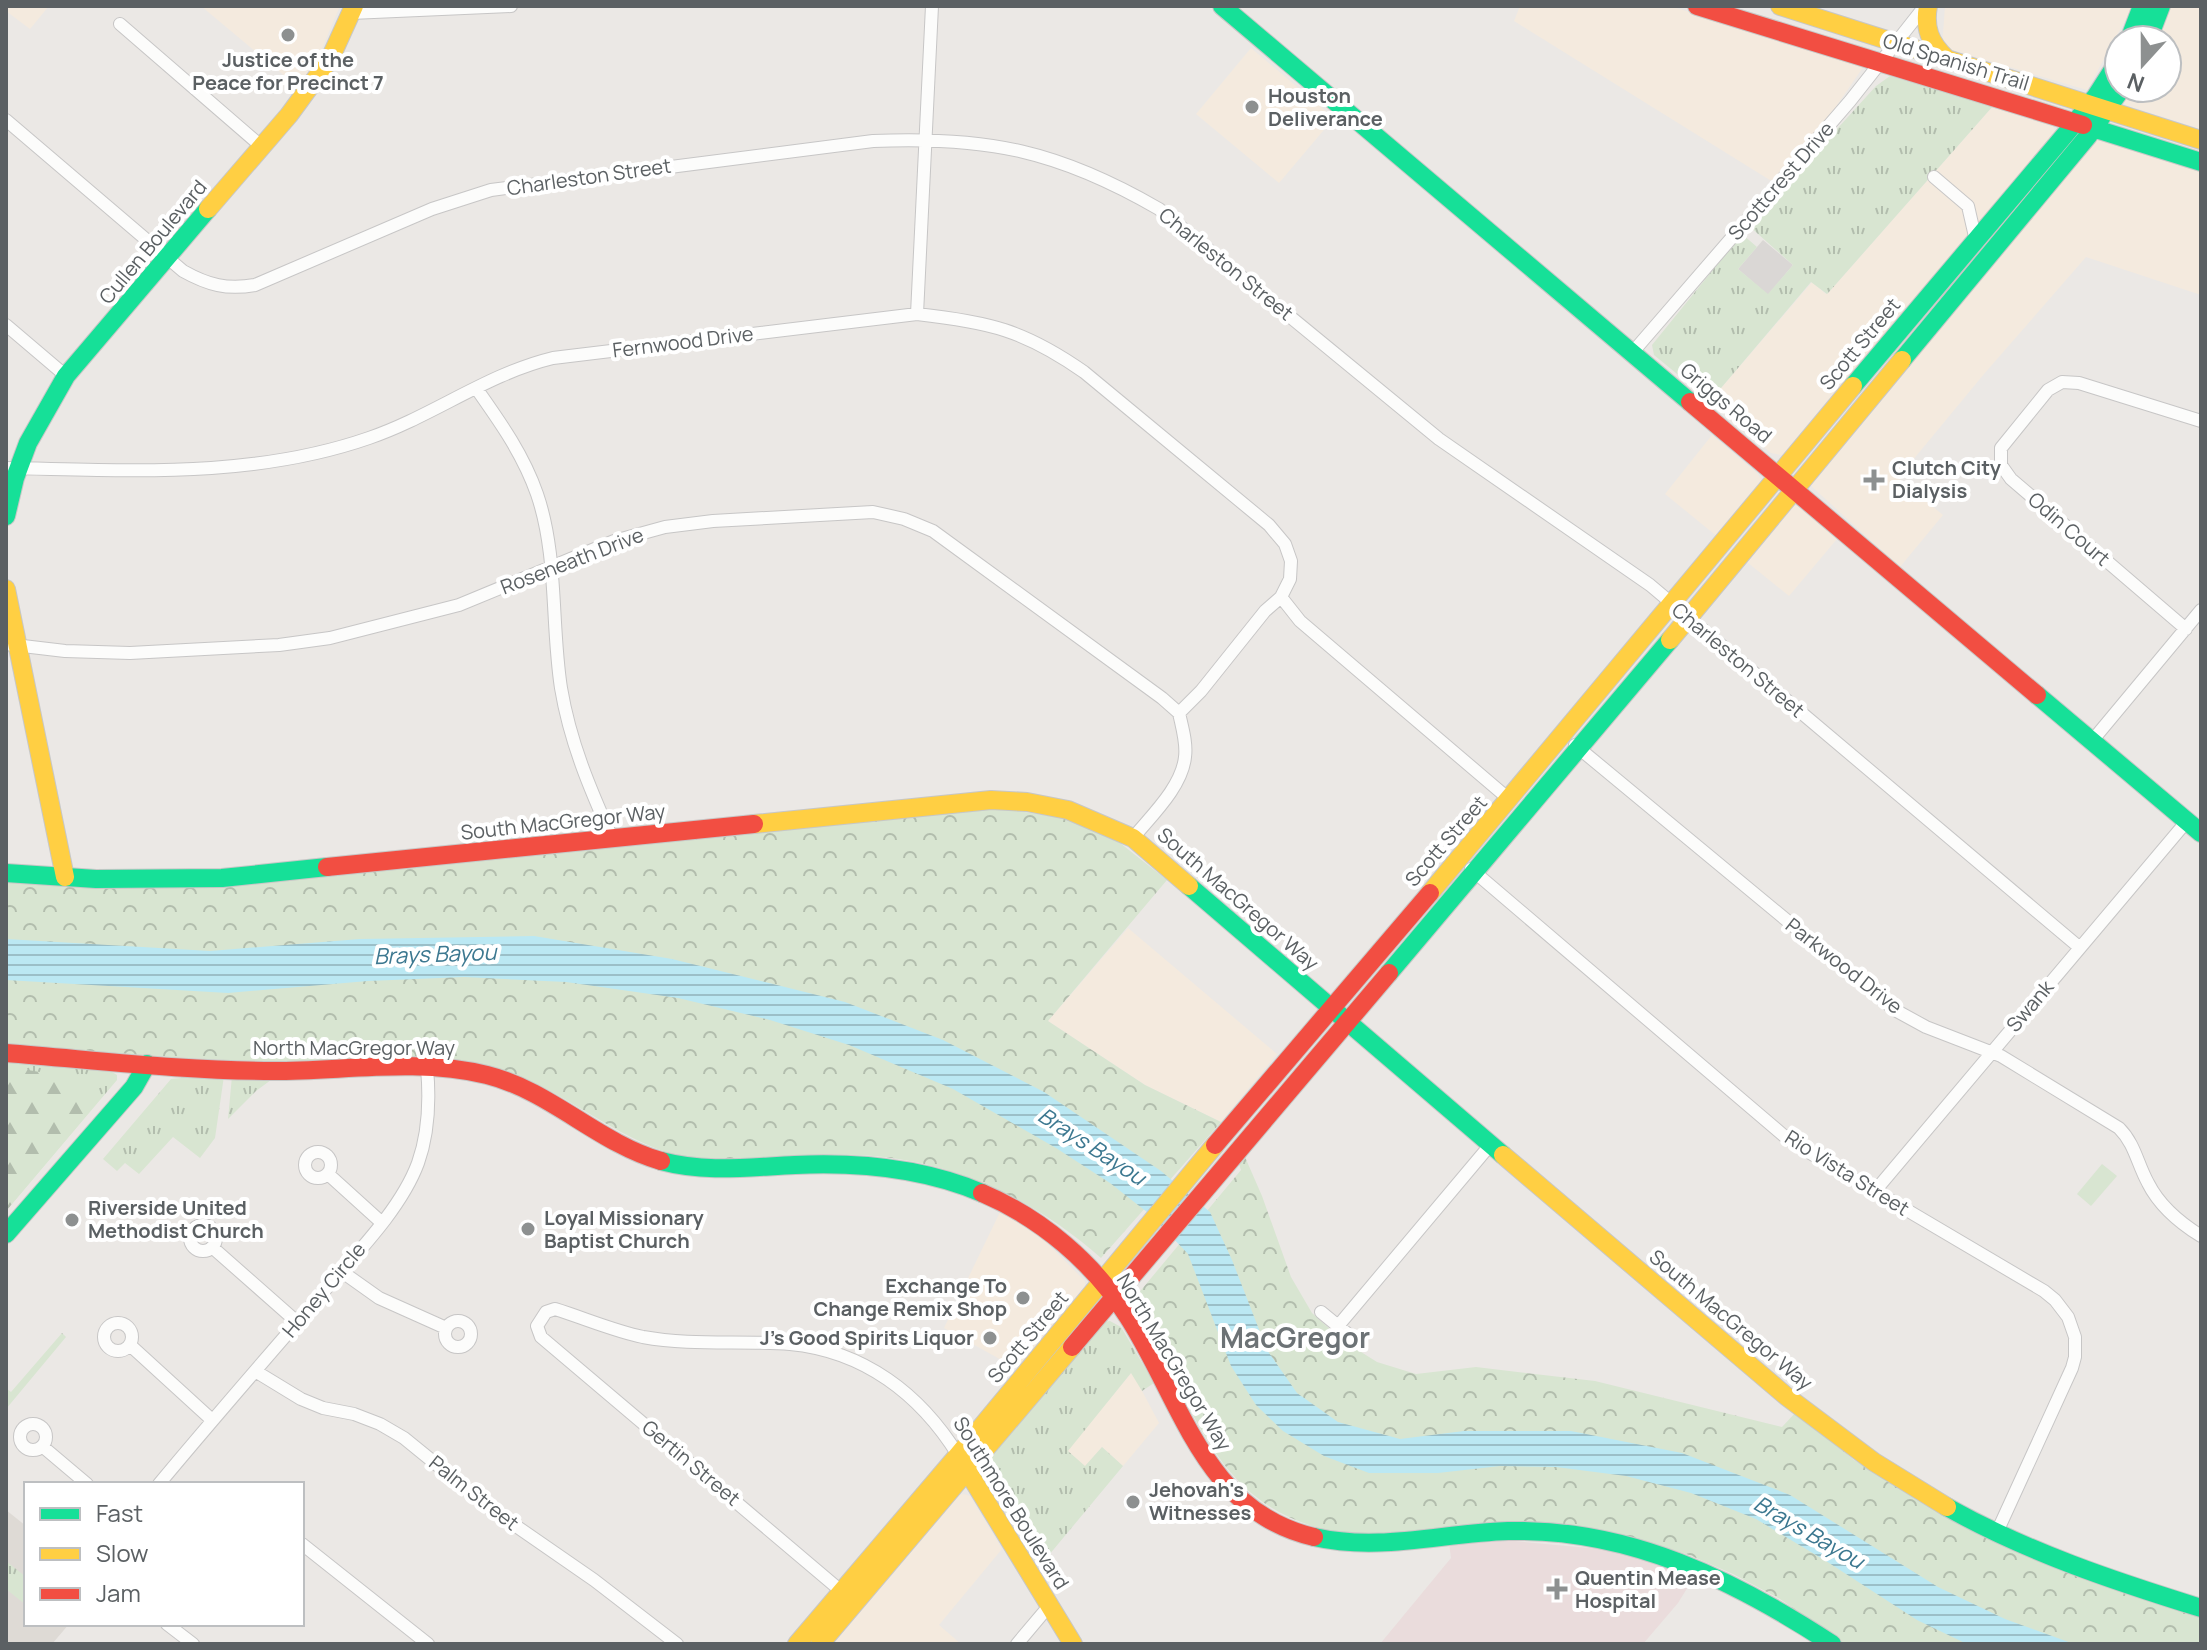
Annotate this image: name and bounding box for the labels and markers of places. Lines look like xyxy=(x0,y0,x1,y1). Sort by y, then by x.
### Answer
marker: Justice of the Peace for Precinct 7 xyxy=(279,26,297,44)
place label: Justice of the Peace for Precinct 7 xyxy=(192,46,384,96)
place label: Houston Deliverance xyxy=(1268,82,1383,132)
marker: Houston Deliverance xyxy=(1243,98,1261,116)
place label: Clutch City Dialysis xyxy=(1892,454,2002,504)
marker: Clutch City Dialysis xyxy=(1863,469,1885,491)
place label: Riverside United Methodist Church xyxy=(88,1194,264,1244)
place label: Loyal Missionary Baptist Church xyxy=(544,1204,705,1254)
marker: Riverside United Methodist Church xyxy=(63,1211,81,1229)
marker: Loyal Missionary Baptist Church xyxy=(519,1220,537,1238)
place label: Exchange To Change Remix Shop xyxy=(813,1272,1007,1322)
marker: Exchange To Change Remix Shop xyxy=(1014,1289,1032,1307)
place label: J's Good Spirits Liquor xyxy=(760,1324,974,1351)
marker: J's Good Spirits Liquor xyxy=(981,1329,999,1347)
place label: Jehovah's Witnesses xyxy=(1149,1476,1251,1526)
marker: Jehovah's Witnesses xyxy=(1124,1493,1142,1511)
place label: Quentin Mease Hospital xyxy=(1575,1564,1721,1614)
marker: Quentin Mease Hospital xyxy=(1546,1578,1568,1600)

